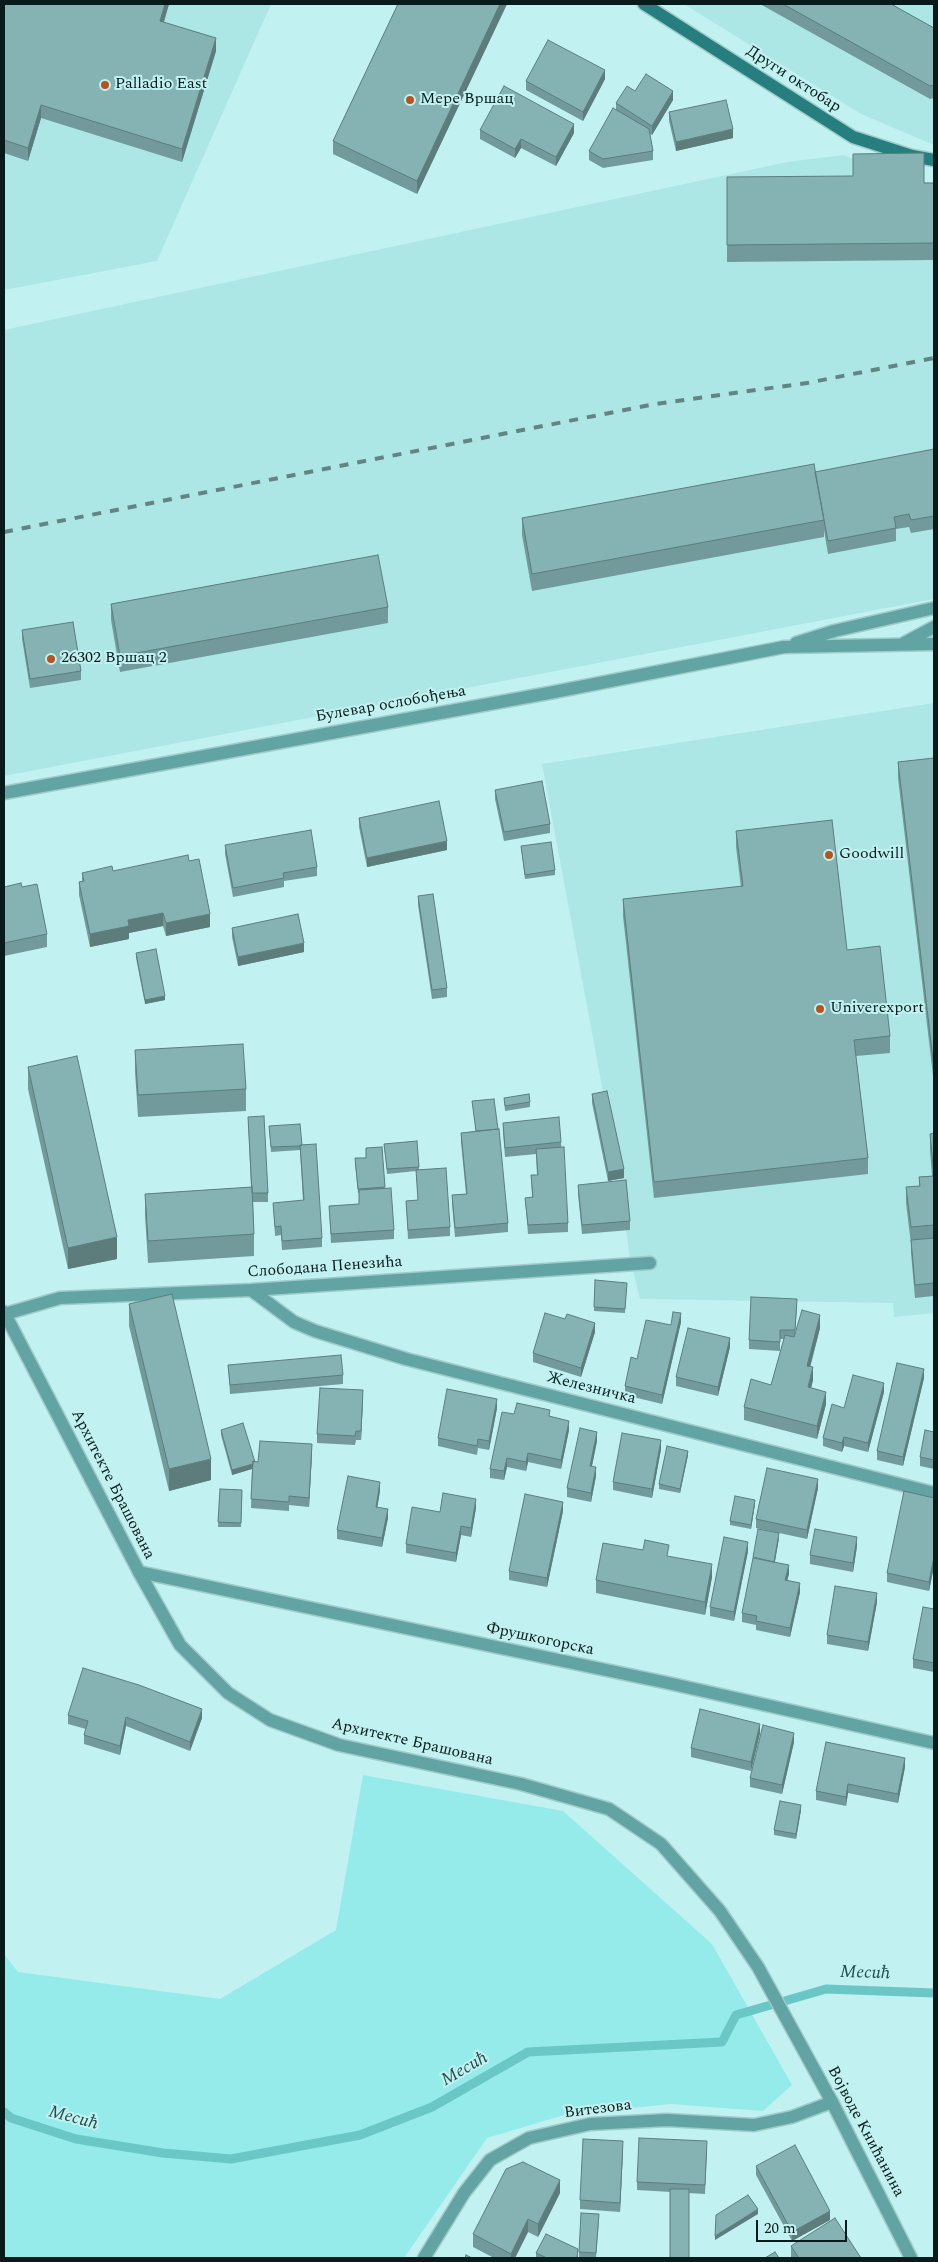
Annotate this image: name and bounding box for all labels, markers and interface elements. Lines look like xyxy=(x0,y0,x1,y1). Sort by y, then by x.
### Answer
street label: Други октобар xyxy=(742,42,844,118)
place label: Palladio East xyxy=(115,75,207,95)
marker: Palladio East xyxy=(99,79,111,91)
place label: Мере Вршац xyxy=(420,90,514,110)
marker: Мере Вршац xyxy=(404,94,416,106)
place label: 26302 Вршац 2 xyxy=(61,649,167,669)
marker: 26302 Вршац 2 xyxy=(45,653,57,665)
street label: Булевар ослобођења xyxy=(314,682,468,728)
place label: Goodwill xyxy=(839,845,904,865)
marker: Goodwill xyxy=(823,849,835,861)
place label: Univerexport xyxy=(830,999,924,1019)
marker: Univerexport xyxy=(814,1003,826,1015)
street label: Слободана Пенезића xyxy=(247,1253,403,1283)
street label: Железничка xyxy=(544,1369,638,1409)
street label: Архитекте Брашована xyxy=(66,1407,158,1563)
street label: Фрушкогорска xyxy=(484,1619,596,1661)
street label: Архитекте Брашована xyxy=(329,1715,495,1771)
water label: Месић xyxy=(839,1962,891,1986)
water label: Месић xyxy=(438,2048,492,2092)
street label: Војводе Книћанина xyxy=(822,2063,908,2201)
street label: Витезова xyxy=(563,2096,633,2124)
water label: Месић xyxy=(46,2102,100,2136)
scale bar xyxy=(758,2210,849,2242)
text: 20 m xyxy=(764,2217,796,2240)

